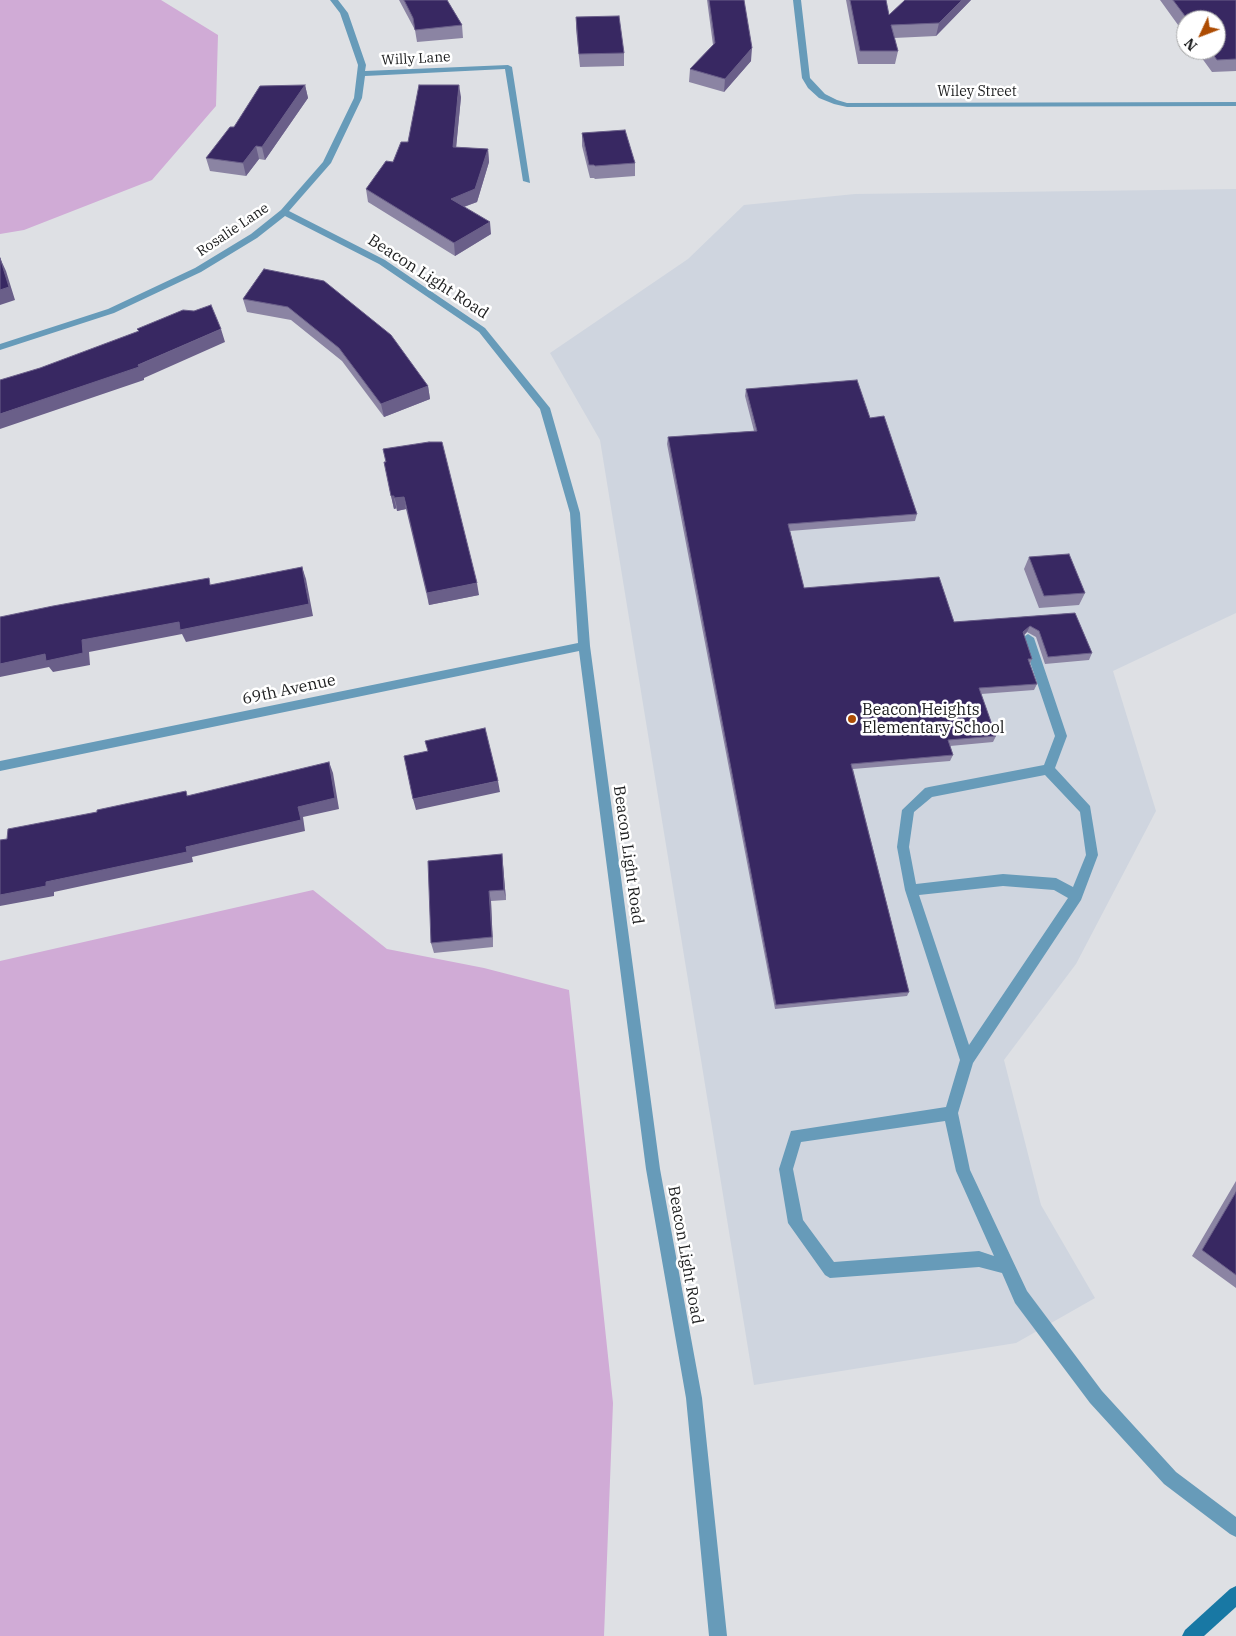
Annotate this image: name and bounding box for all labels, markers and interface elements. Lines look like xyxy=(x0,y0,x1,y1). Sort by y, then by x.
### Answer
north arrow xyxy=(1176,10,1226,60)
text: N xyxy=(1180,34,1201,55)
street label: Willy Lane xyxy=(381,49,451,69)
street label: Wiley Street xyxy=(937,84,1017,100)
street label: Rosalie Lane xyxy=(194,200,272,260)
street label: Beacon Light Road xyxy=(364,231,492,323)
street label: 69th Avenue xyxy=(241,671,337,709)
place label: Beacon Heights Elementary School xyxy=(862,700,1005,738)
marker: Beacon Heights Elementary School xyxy=(846,713,858,725)
street label: Beacon Light Road xyxy=(609,784,647,926)
street label: Beacon Light Road xyxy=(663,1184,707,1326)

